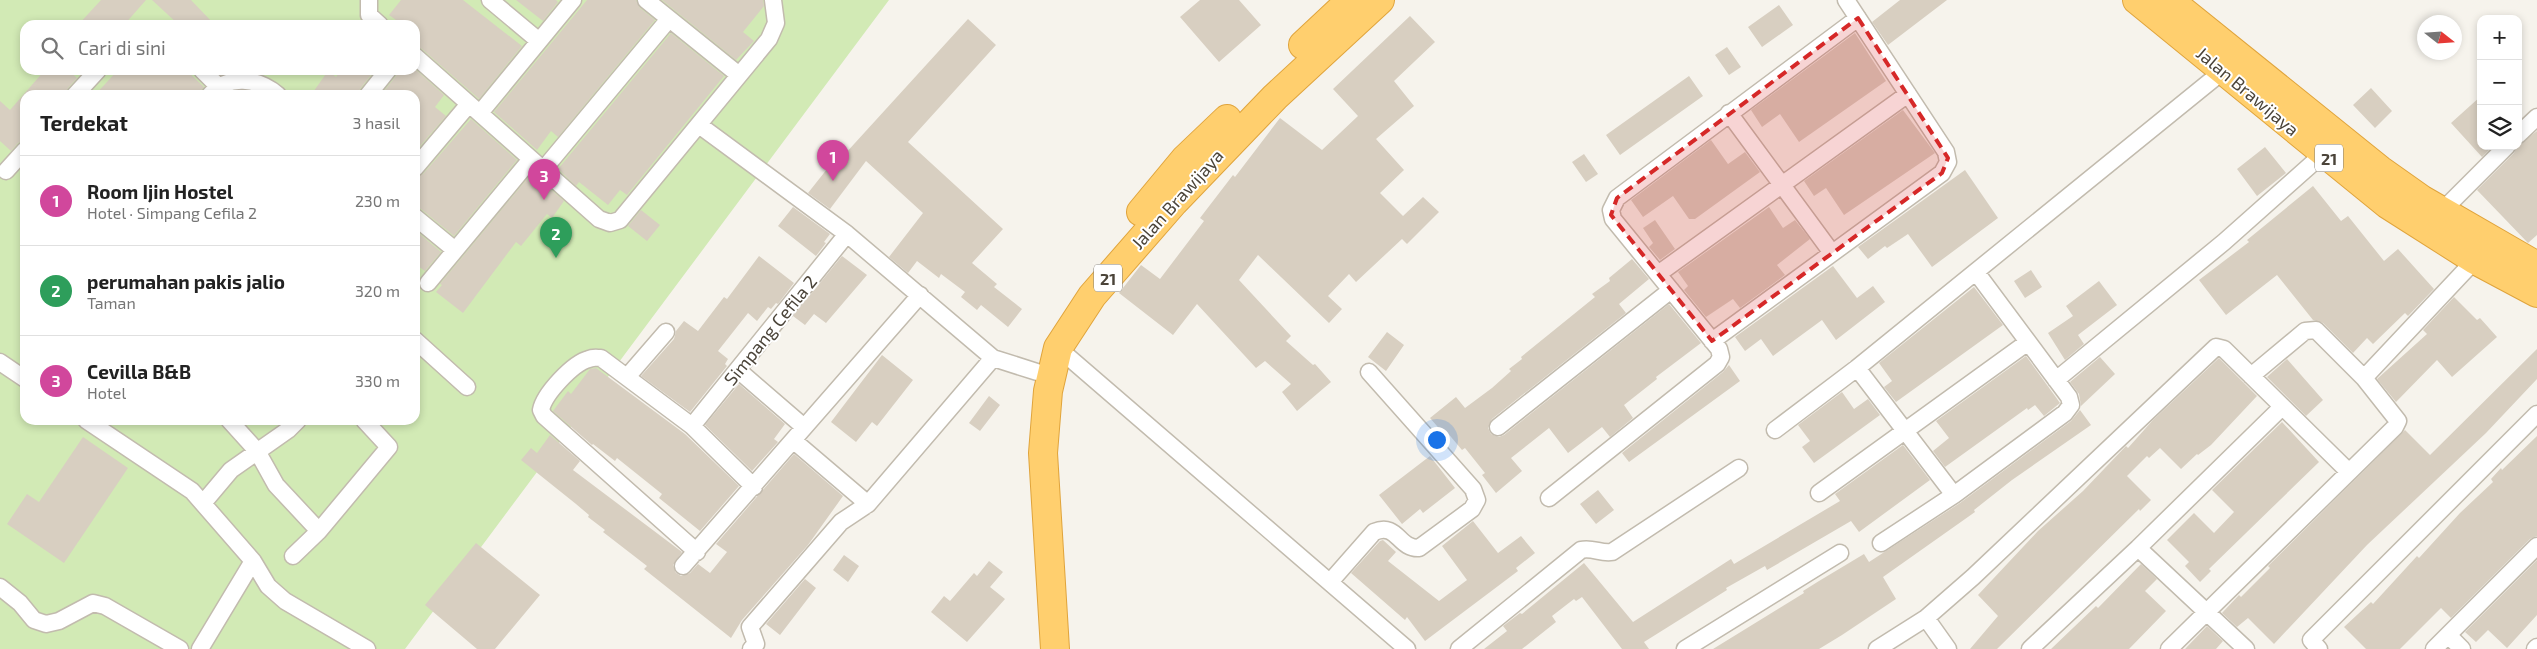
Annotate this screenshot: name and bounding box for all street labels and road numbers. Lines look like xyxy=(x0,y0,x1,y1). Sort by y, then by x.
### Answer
street label: Jalan Brawijaya xyxy=(2192,42,2304,140)
street label: Jalan Brawijaya xyxy=(1126,144,1228,254)
road number: 21 xyxy=(2315,144,2343,172)
road number: 21 xyxy=(1094,264,1122,292)
street label: Simpang Cefila 2 xyxy=(719,270,821,390)

